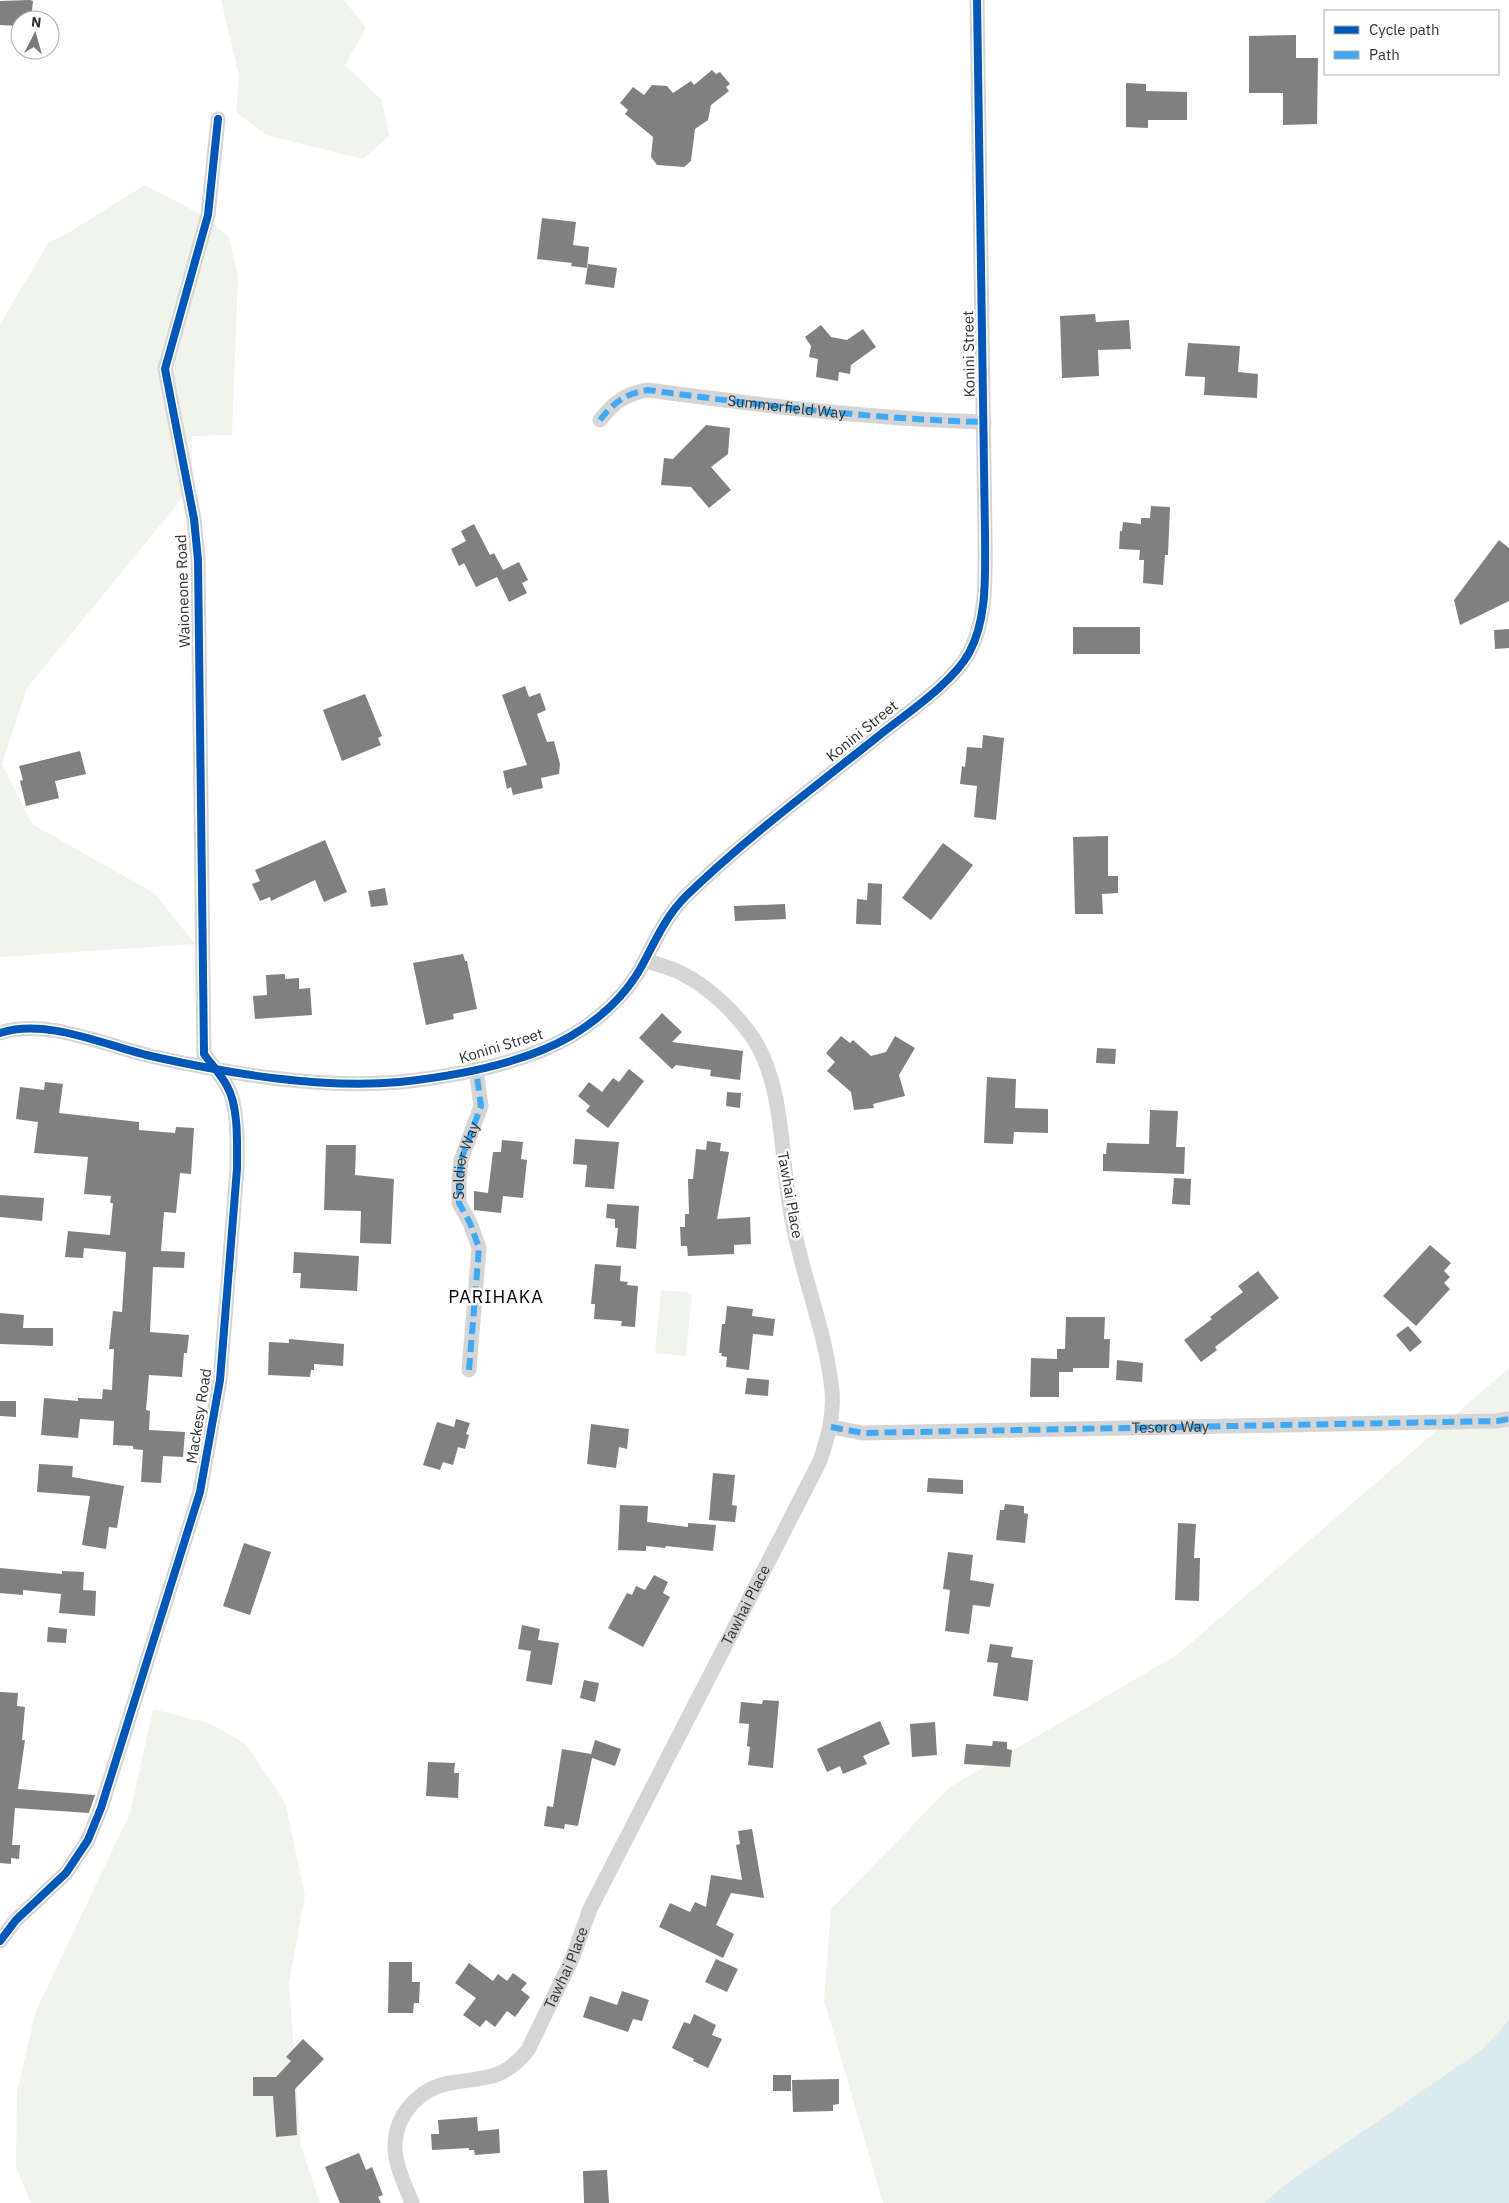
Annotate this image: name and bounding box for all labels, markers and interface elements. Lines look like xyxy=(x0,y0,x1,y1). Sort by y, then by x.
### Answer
north arrow xyxy=(10,10,60,60)
legend xyxy=(1324,10,1499,75)
text: N xyxy=(30,13,42,32)
text: Cycle path xyxy=(1369,20,1440,39)
text: Path xyxy=(1369,45,1400,64)
street label: Konini Street xyxy=(958,310,979,398)
street label: Summerfield Way xyxy=(726,390,847,422)
street label: Waioneone Road xyxy=(171,534,194,648)
street label: Konini Street xyxy=(822,696,901,765)
street label: Konini Street xyxy=(457,1024,545,1067)
street label: Soldier Way xyxy=(449,1119,483,1200)
street label: Tawhai Place xyxy=(774,1150,807,1240)
district label: PARIHAKA xyxy=(448,1285,544,1308)
street label: Mackesy Road xyxy=(182,1367,215,1465)
street label: Tesoro Way xyxy=(1131,1416,1210,1437)
street label: Tawhai Place xyxy=(717,1562,774,1648)
street label: Tawhai Place xyxy=(539,1924,592,2012)

